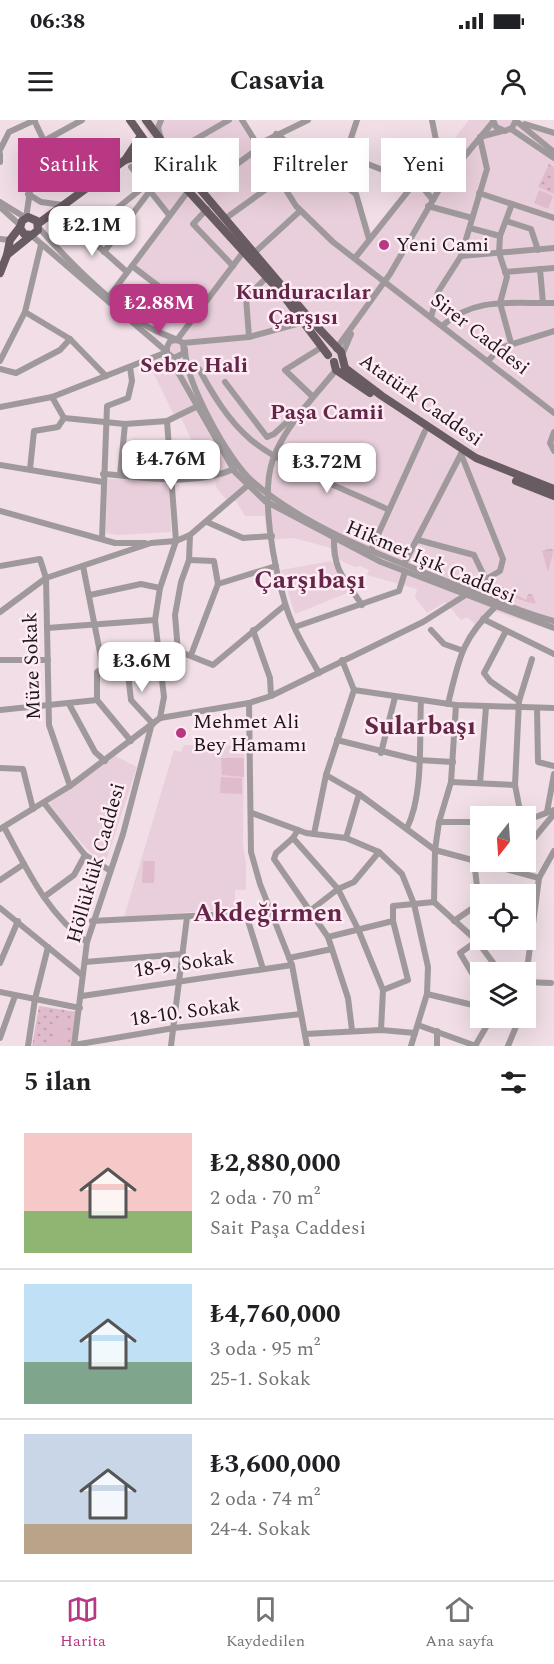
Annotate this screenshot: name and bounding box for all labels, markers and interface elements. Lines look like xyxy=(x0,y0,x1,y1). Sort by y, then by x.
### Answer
text: 06:38 xyxy=(30,5,85,38)
text: Casavia xyxy=(230,60,324,102)
icon: menu xyxy=(24,65,57,98)
icon: person xyxy=(497,65,530,98)
chip: Satılık xyxy=(18,138,120,192)
chip: Kiralık xyxy=(132,138,239,192)
chip: Filtreler xyxy=(251,138,369,192)
chip: Yeni xyxy=(381,138,466,192)
pin: ₺2.1M xyxy=(50,206,134,257)
text: ₺2.1M xyxy=(63,210,121,240)
place label: Yeni Cami xyxy=(396,230,489,260)
marker: Yeni Cami xyxy=(377,238,391,252)
district label: Kunduracılar Çarşısı xyxy=(235,276,371,334)
pin: ₺2.88M xyxy=(110,284,208,335)
street label: Sirer Caddesi xyxy=(424,286,536,382)
text: ₺2.88M xyxy=(124,288,194,318)
street label: Atatürk Caddesi xyxy=(353,346,489,454)
district label: Sebze Hali xyxy=(140,349,248,382)
district label: Paşa Camii xyxy=(270,396,384,429)
pin: ₺4.76M xyxy=(122,440,220,491)
pin: ₺3.72M xyxy=(278,443,376,494)
text: ₺4.76M xyxy=(136,444,206,474)
text: ₺3.72M xyxy=(292,447,362,477)
street label: Hikmet Işık Caddesi xyxy=(341,513,521,611)
district label: Çarşıbaşı xyxy=(254,560,366,600)
street label: Müze Sokak xyxy=(15,611,49,721)
pin: ₺3.6M xyxy=(100,642,184,693)
text: ₺3.6M xyxy=(113,646,171,676)
district label: Sularbaşı xyxy=(364,706,476,746)
place label: Mehmet Ali Bey Hamamı xyxy=(193,707,307,760)
marker: Mehmet Ali Bey Hamamı xyxy=(174,726,188,740)
street label: Höllüklük Caddesi xyxy=(59,779,133,947)
north arrow xyxy=(470,806,536,872)
map controls xyxy=(470,806,536,1028)
button: locate xyxy=(470,884,536,950)
district label: Akdeğirmen xyxy=(193,893,343,933)
street label: 18-9. Sokak xyxy=(132,942,236,986)
button: layers xyxy=(470,962,536,1028)
street label: 18-10. Sokak xyxy=(128,989,242,1035)
text: 5 ilan xyxy=(24,1062,92,1102)
icon: filters xyxy=(497,1066,530,1099)
text: ₺2,880,000 xyxy=(210,1143,341,1183)
icon: home xyxy=(72,1157,144,1229)
text: 2 oda · 70 m² xyxy=(210,1183,320,1213)
text: Sait Paşa Caddesi xyxy=(210,1213,366,1243)
text: ₺4,760,000 xyxy=(210,1294,341,1334)
icon: home xyxy=(72,1308,144,1380)
text: 3 oda · 95 m² xyxy=(210,1334,320,1364)
text: 25-1. Sokak xyxy=(210,1364,311,1394)
text: ₺3,600,000 xyxy=(210,1444,341,1484)
icon: home xyxy=(72,1458,144,1530)
text: 2 oda · 74 m² xyxy=(210,1484,320,1514)
text: 24-4. Sokak xyxy=(210,1514,311,1544)
tab: Harita xyxy=(60,1593,106,1653)
tab: Kaydedilen xyxy=(226,1593,305,1653)
tab: Ana sayfa xyxy=(425,1593,494,1653)

